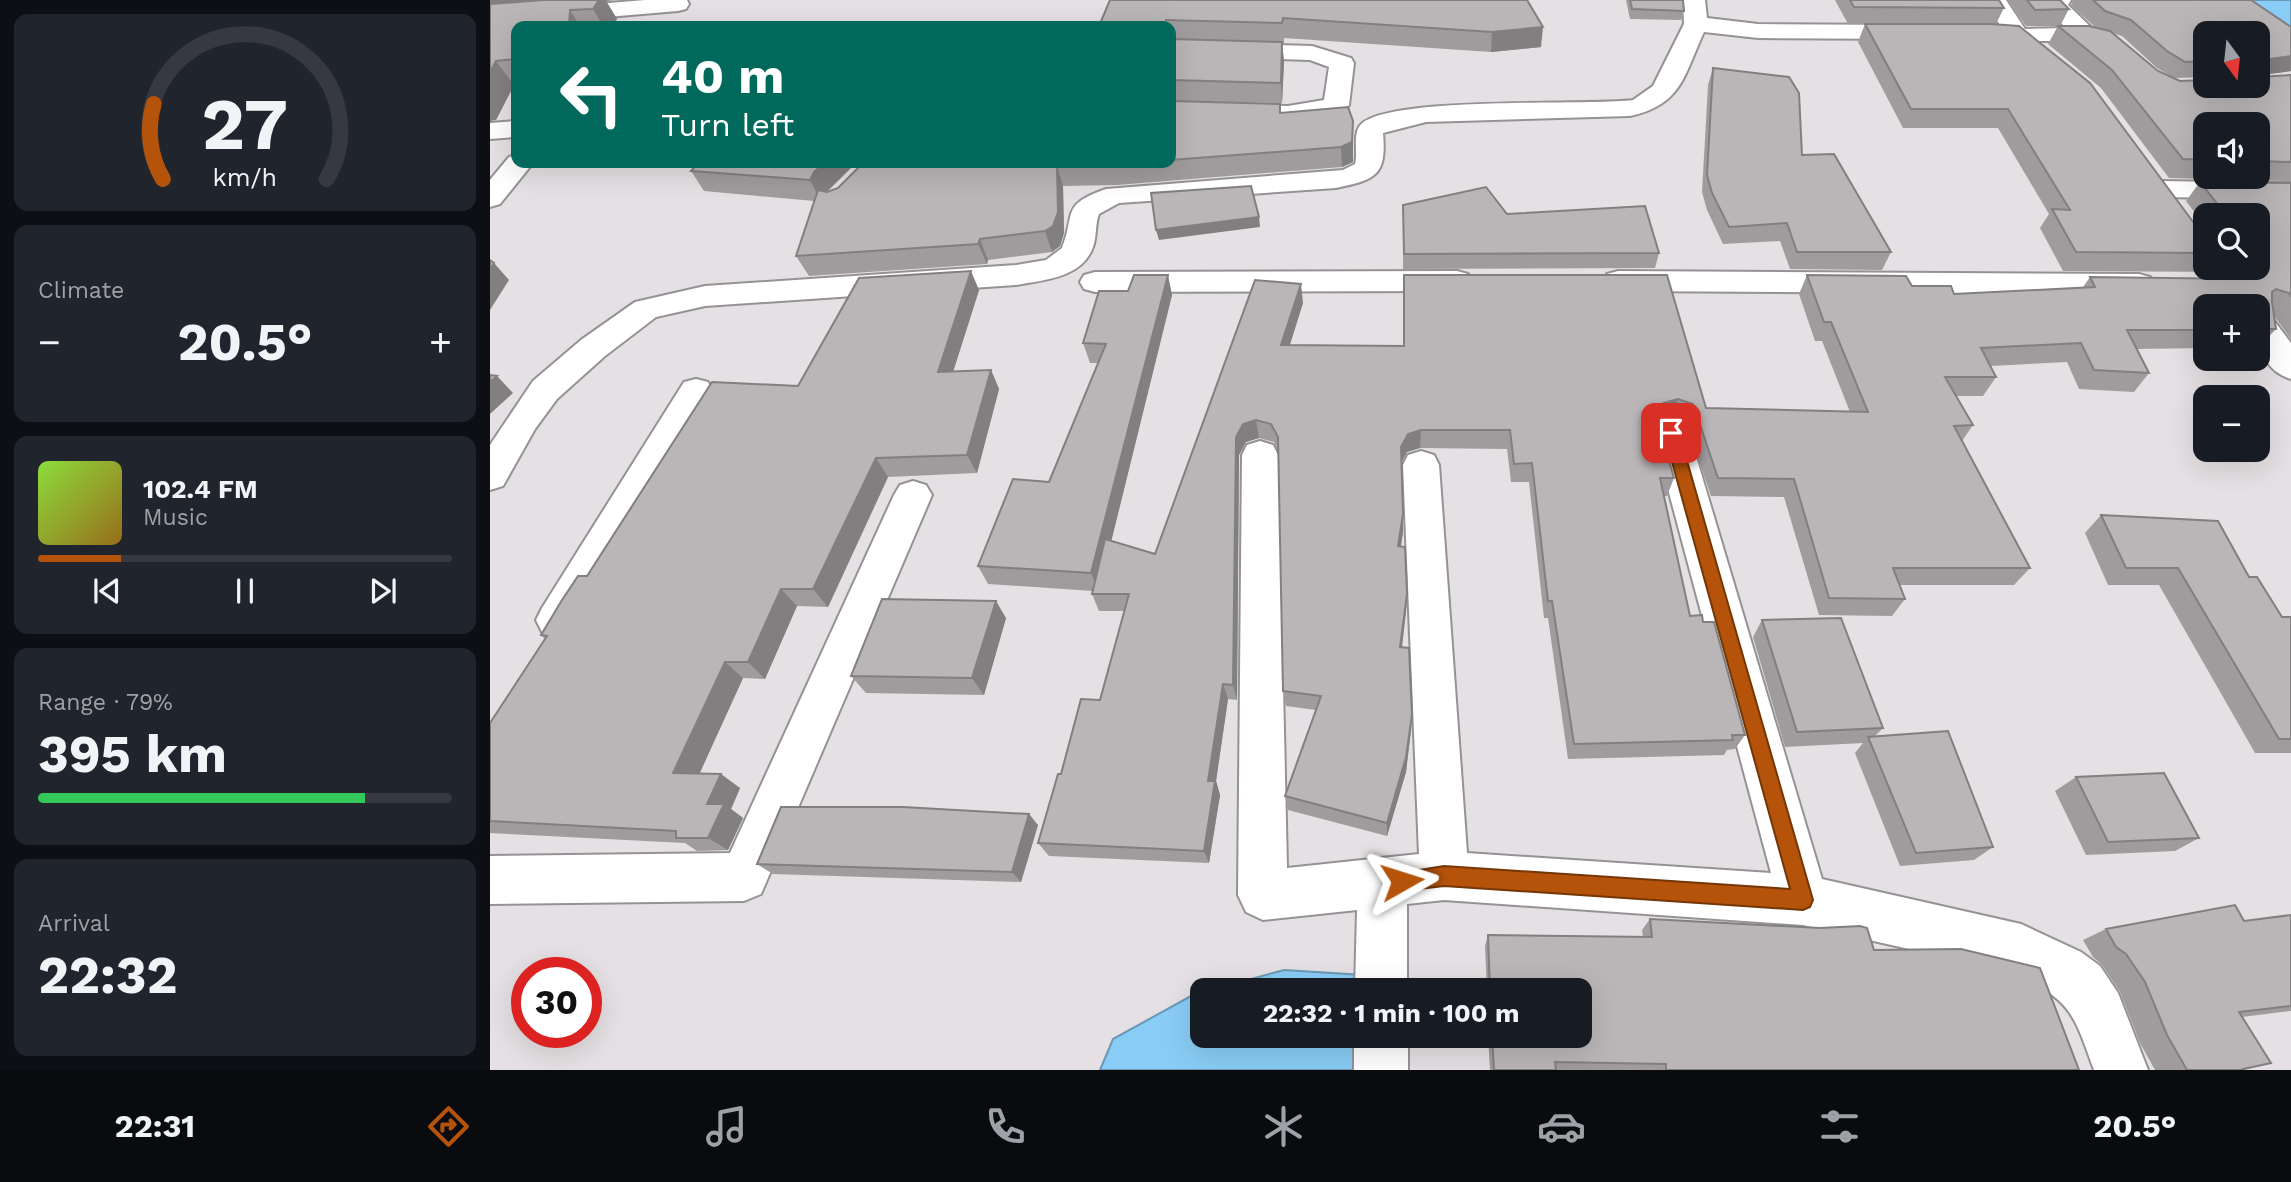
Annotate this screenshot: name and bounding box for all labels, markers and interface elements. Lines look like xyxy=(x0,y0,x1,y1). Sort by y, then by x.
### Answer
north arrow xyxy=(2193,21,2270,98)
map controls xyxy=(2193,21,2270,462)
text: 40 m xyxy=(661,47,784,105)
icon: left xyxy=(546,49,637,140)
text: 27 xyxy=(202,81,288,167)
text: Turn left xyxy=(661,106,794,144)
button: sound xyxy=(2193,112,2270,189)
text: km/h xyxy=(213,162,277,191)
button: search xyxy=(2193,203,2270,280)
text: Climate xyxy=(38,277,124,304)
button: + xyxy=(2193,294,2270,371)
text: 20.5° xyxy=(177,312,313,373)
text: − xyxy=(38,320,61,364)
text: + xyxy=(429,320,452,364)
button: − xyxy=(2193,385,2270,462)
pin xyxy=(1641,403,1701,463)
icon: arrive xyxy=(1652,414,1690,452)
text: 102.4 FM xyxy=(143,474,258,504)
text: Music xyxy=(143,504,208,531)
icon: previous xyxy=(88,572,126,610)
icon: pause xyxy=(226,572,264,610)
icon: next xyxy=(364,572,402,610)
text: Range · 79% xyxy=(38,689,173,716)
text: 395 km xyxy=(38,724,227,785)
position arrow xyxy=(1365,844,1439,918)
text: Arrival xyxy=(38,910,110,937)
text: 22:32 xyxy=(38,945,178,1006)
speed limit sign: 30 xyxy=(511,957,602,1048)
text: 22:32 · 1 min · 100 m xyxy=(1263,998,1519,1028)
icon: directions xyxy=(424,1102,473,1151)
icon: music xyxy=(702,1102,751,1151)
icon: phone xyxy=(981,1102,1030,1151)
icon: climate xyxy=(1259,1102,1308,1151)
icon: car xyxy=(1537,1102,1586,1151)
icon: filters xyxy=(1815,1102,1864,1151)
text: 22:31 xyxy=(115,1107,195,1145)
text: 20.5° xyxy=(2093,1107,2176,1145)

